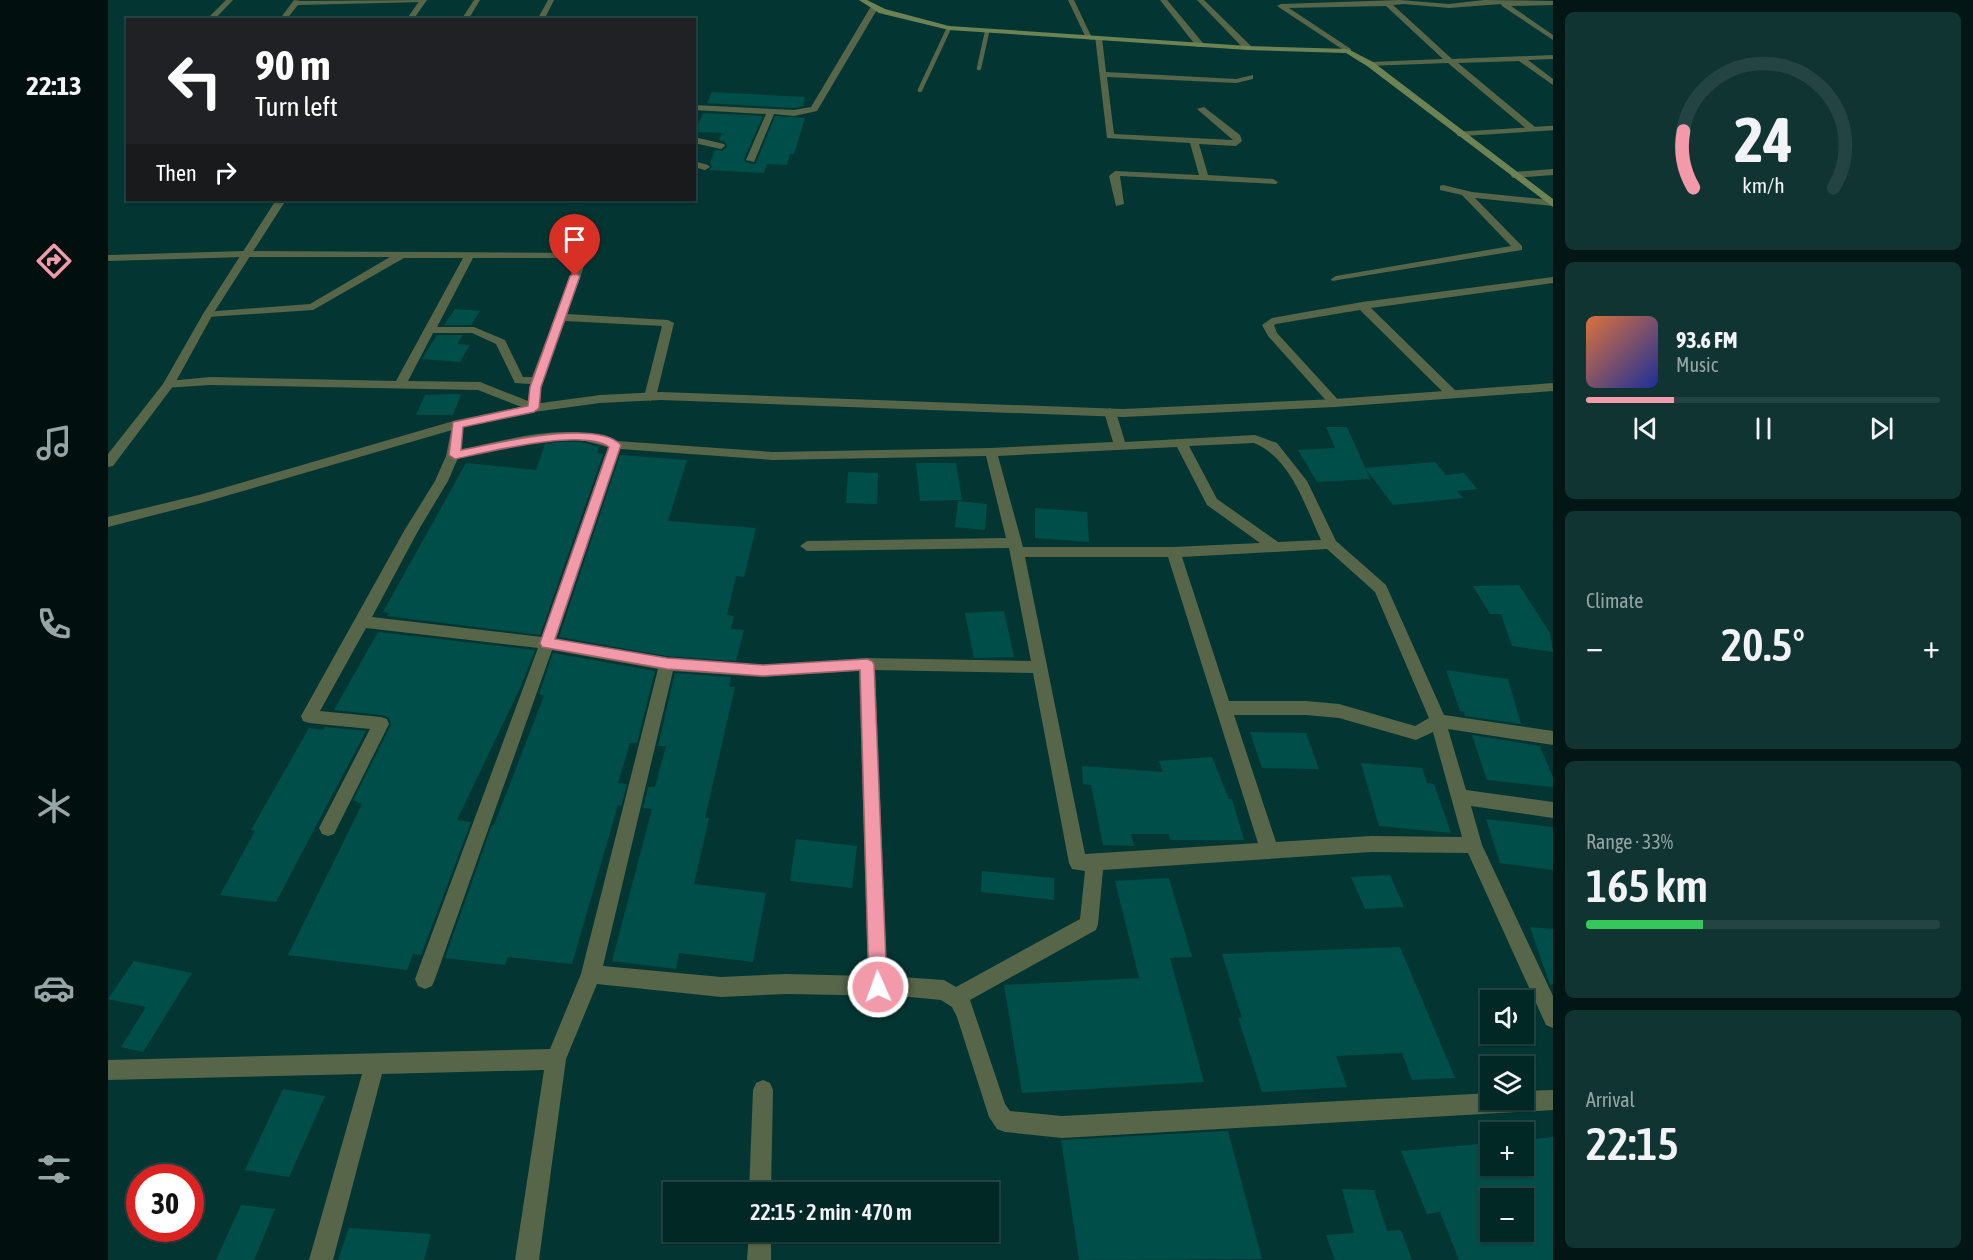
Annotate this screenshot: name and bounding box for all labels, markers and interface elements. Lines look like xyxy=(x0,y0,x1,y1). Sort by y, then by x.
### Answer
text: 90 m xyxy=(255,41,330,89)
icon: left xyxy=(156,42,234,120)
text: 22:13 xyxy=(26,70,82,101)
text: Turn left xyxy=(255,91,338,122)
text: 24 xyxy=(1734,104,1792,175)
icon: right xyxy=(209,156,242,189)
text: Then xyxy=(156,160,197,186)
text: km/h xyxy=(1742,173,1784,198)
pin xyxy=(549,214,600,276)
icon: arrive xyxy=(558,223,591,256)
icon: directions xyxy=(33,240,75,282)
text: 93.6 FM xyxy=(1676,327,1738,353)
text: Music xyxy=(1676,353,1718,376)
icon: previous xyxy=(1629,412,1662,445)
icon: pause xyxy=(1747,412,1780,445)
icon: next xyxy=(1865,412,1898,445)
icon: music xyxy=(33,422,75,464)
text: Climate xyxy=(1586,589,1643,612)
icon: phone xyxy=(33,603,75,645)
text: 20.5° xyxy=(1721,619,1805,671)
text: − xyxy=(1586,627,1603,665)
text: + xyxy=(1923,627,1940,665)
icon: climate xyxy=(33,785,75,827)
text: Range · 33% xyxy=(1586,830,1673,853)
text: 165 km xyxy=(1586,860,1708,912)
position arrow xyxy=(846,955,910,1019)
icon: car xyxy=(33,967,75,1009)
map controls xyxy=(1480,990,1534,1242)
button: sound xyxy=(1480,990,1534,1044)
button: layers xyxy=(1480,1056,1534,1110)
text: Arrival xyxy=(1586,1088,1635,1111)
text: 22:15 xyxy=(1586,1118,1679,1170)
button: + xyxy=(1480,1122,1534,1176)
icon: filters xyxy=(33,1148,75,1190)
speed limit sign: 30 xyxy=(126,1164,204,1242)
button: − xyxy=(1480,1188,1534,1242)
text: 22:15 · 2 min · 470 m xyxy=(750,1199,912,1225)

